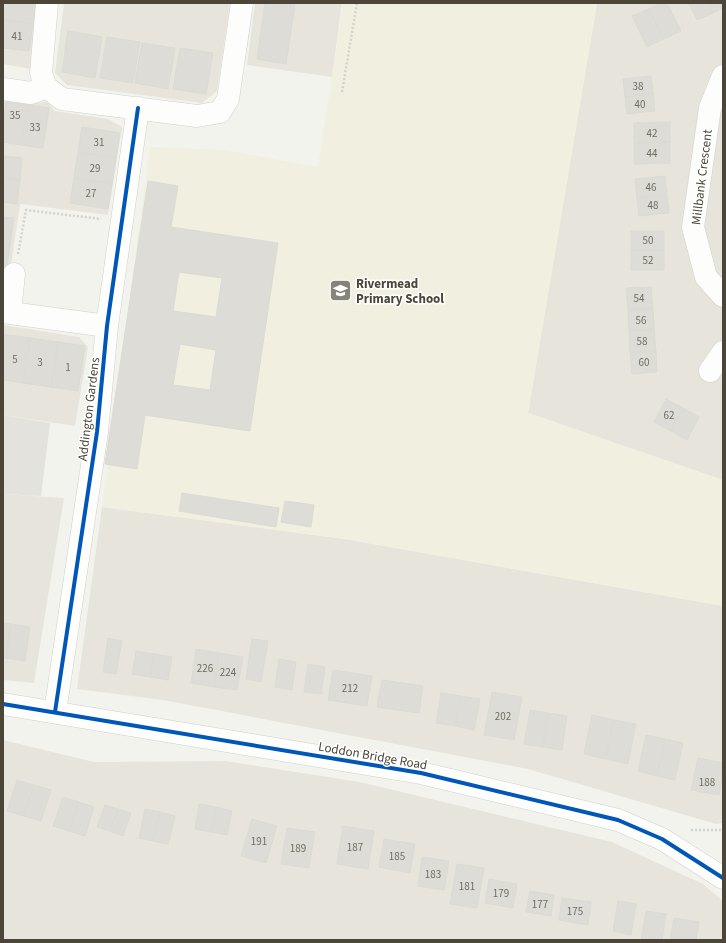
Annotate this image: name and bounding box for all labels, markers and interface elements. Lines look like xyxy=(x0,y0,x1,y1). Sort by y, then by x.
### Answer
house number: 41 xyxy=(12,29,22,44)
house number: 38 xyxy=(633,79,644,94)
house number: 40 xyxy=(635,97,645,112)
house number: 35 xyxy=(10,108,20,123)
house number: 33 xyxy=(30,120,40,135)
house number: 42 xyxy=(647,126,657,141)
street label: Millbank Crescent xyxy=(687,128,717,226)
house number: 31 xyxy=(94,135,104,150)
house number: 44 xyxy=(647,146,658,161)
house number: 29 xyxy=(90,161,100,176)
house number: 46 xyxy=(646,180,657,195)
house number: 27 xyxy=(86,186,96,201)
house number: 48 xyxy=(648,198,659,213)
house number: 50 xyxy=(643,233,653,248)
house number: 52 xyxy=(643,253,653,268)
place label: Rivermead Primary School xyxy=(356,275,444,308)
school or university icon: Rivermead Primary School xyxy=(327,277,353,303)
house number: 54 xyxy=(634,291,645,306)
house number: 56 xyxy=(636,313,647,328)
house number: 58 xyxy=(637,334,648,349)
house number: 5 xyxy=(12,352,18,367)
house number: 3 xyxy=(37,355,43,370)
house number: 60 xyxy=(639,355,649,370)
street label: Addington Gardens xyxy=(74,356,104,462)
house number: 1 xyxy=(65,360,71,375)
house number: 62 xyxy=(664,408,674,423)
house number: 226 xyxy=(197,661,214,676)
house number: 224 xyxy=(220,665,237,680)
house number: 212 xyxy=(342,681,358,696)
house number: 202 xyxy=(495,709,511,724)
street label: Loddon Bridge Road xyxy=(317,738,429,774)
house number: 188 xyxy=(699,775,716,790)
house number: 191 xyxy=(251,834,267,849)
house number: 187 xyxy=(347,840,363,855)
house number: 189 xyxy=(290,841,306,856)
house number: 185 xyxy=(389,849,405,864)
house number: 183 xyxy=(425,867,441,882)
house number: 181 xyxy=(459,879,475,894)
house number: 179 xyxy=(493,886,509,901)
house number: 177 xyxy=(532,897,548,912)
house number: 175 xyxy=(567,904,583,919)

